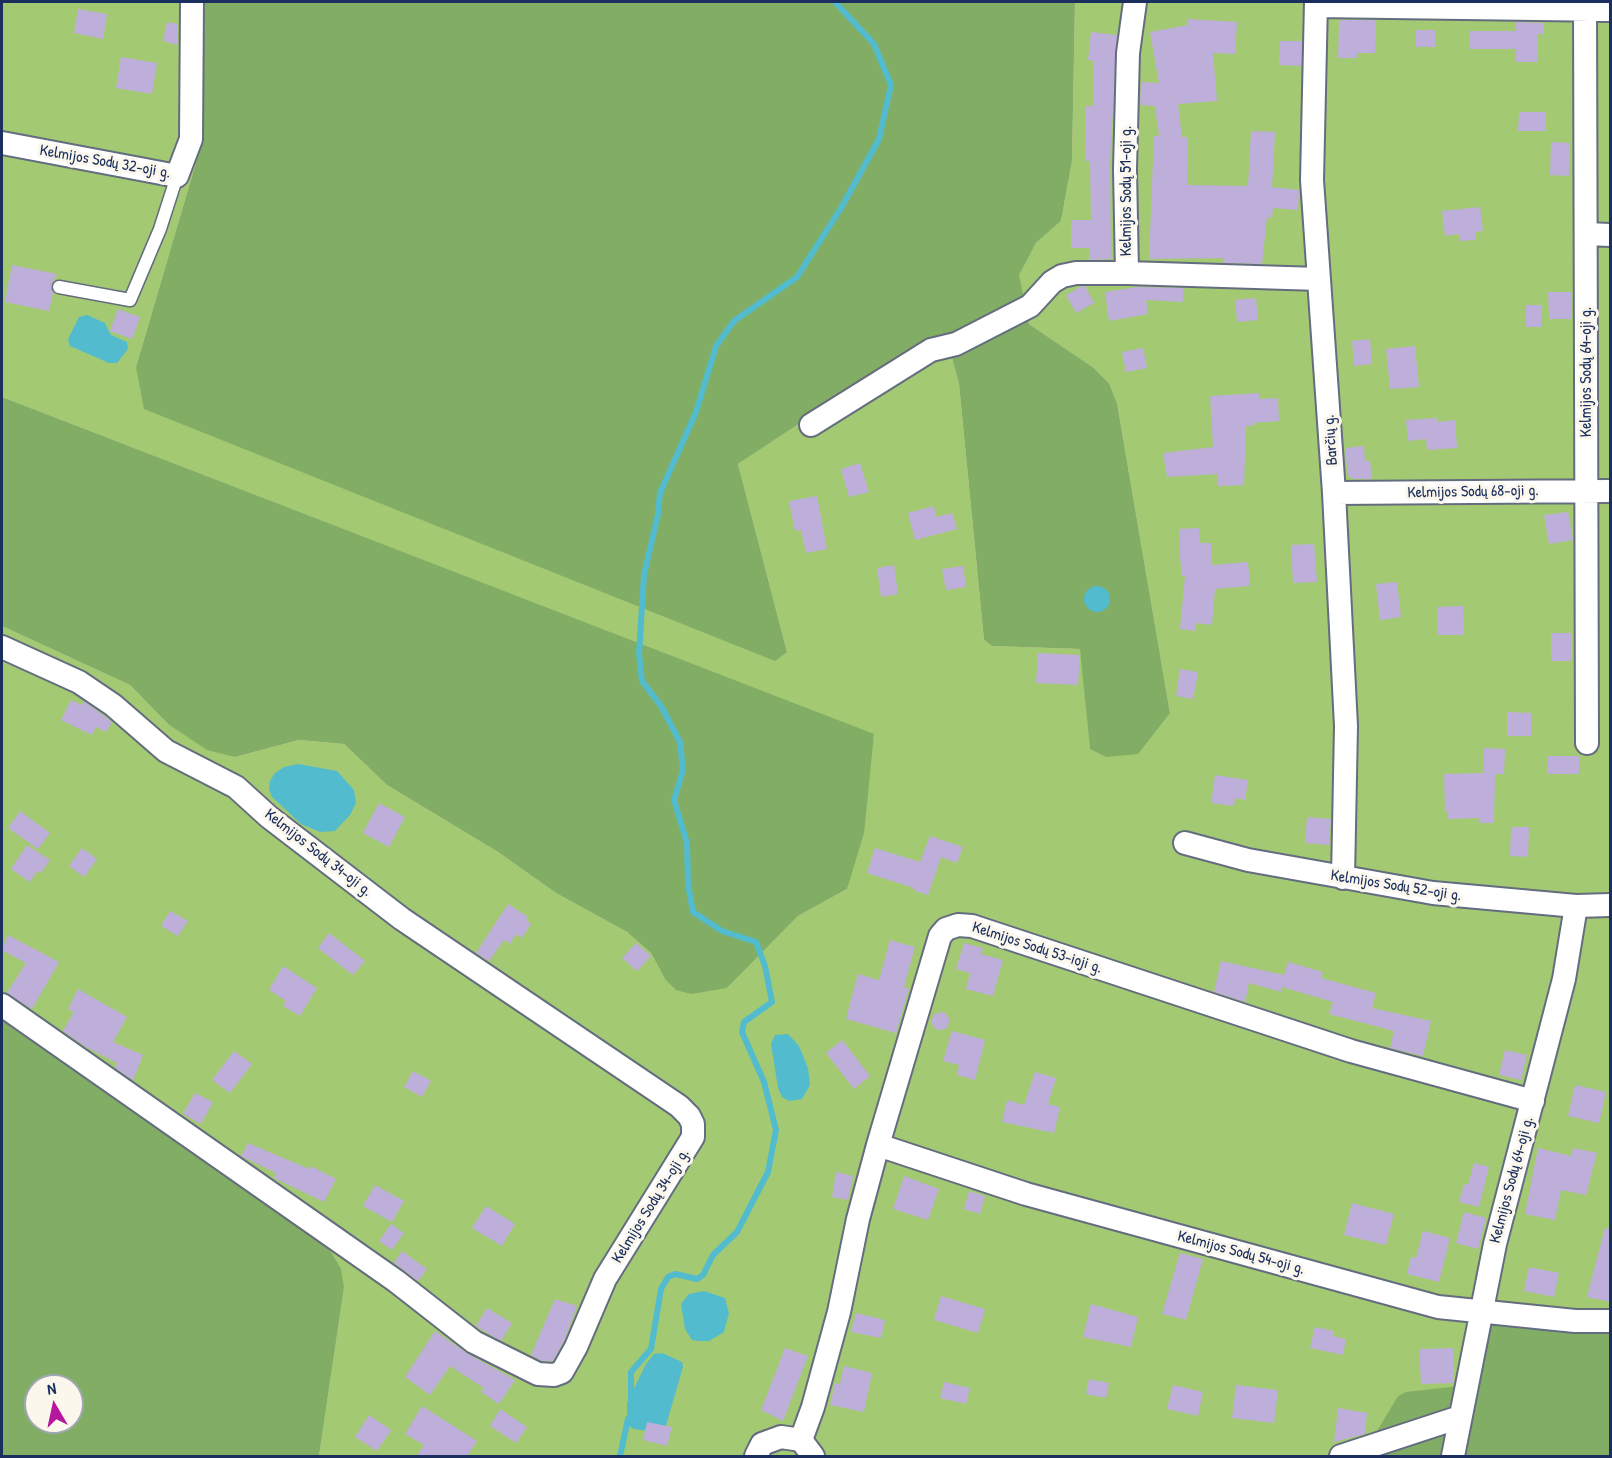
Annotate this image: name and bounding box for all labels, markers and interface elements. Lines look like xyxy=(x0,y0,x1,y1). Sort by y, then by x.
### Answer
street label: Kelmijos Sodų 51-oji g. xyxy=(1117,126,1137,256)
street label: Kelmijos Sodų 32-oji g. xyxy=(38,141,172,183)
street label: Kelmijos Sodų 64-oji g. xyxy=(1577,307,1597,437)
street label: Barčių g. xyxy=(1320,414,1342,466)
street label: Kelmijos Sodų 68-oji g. xyxy=(1407,481,1539,503)
street label: Kelmijos Sodų 34-oji g. xyxy=(260,805,376,901)
street label: Kelmijos Sodų 52-oji g. xyxy=(1329,866,1463,906)
street label: Kelmijos Sodų 53-ioji g. xyxy=(970,918,1104,978)
street label: Kelmijos Sodų 64-oji g. xyxy=(1486,1114,1538,1246)
street label: Kelmijos Sodų 34-oji g. xyxy=(608,1145,694,1267)
street label: Kelmijos Sodų 54-oji g. xyxy=(1175,1227,1307,1279)
north arrow xyxy=(24,1374,84,1434)
text: N xyxy=(46,1377,57,1400)

